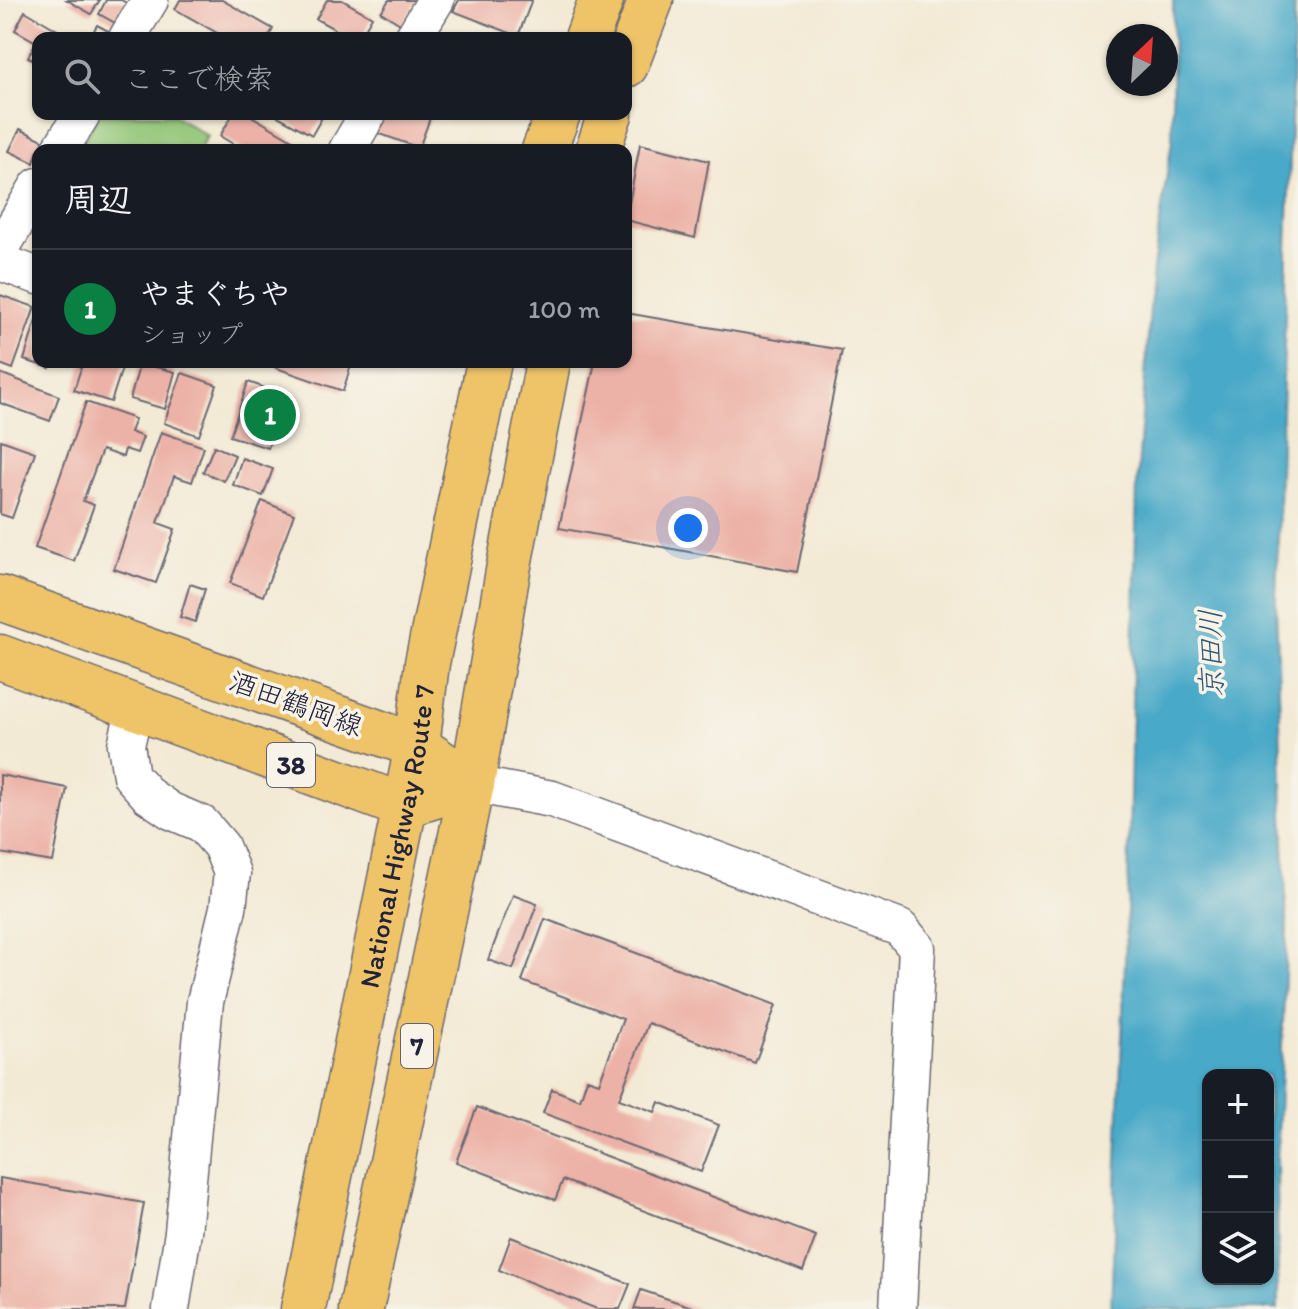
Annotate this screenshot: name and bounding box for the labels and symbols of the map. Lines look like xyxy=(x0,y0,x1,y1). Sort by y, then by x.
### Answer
north arrow xyxy=(1106,24,1178,96)
pin: 1 xyxy=(244,385,296,445)
your location xyxy=(668,508,708,548)
water label: 京田川 xyxy=(1191,609,1230,699)
street label: 酒田鶴岡線 xyxy=(224,663,368,743)
street label: National Highway Route 7 xyxy=(351,683,441,991)
road number: 38 xyxy=(267,743,315,787)
road number: 7 xyxy=(401,1024,433,1068)

